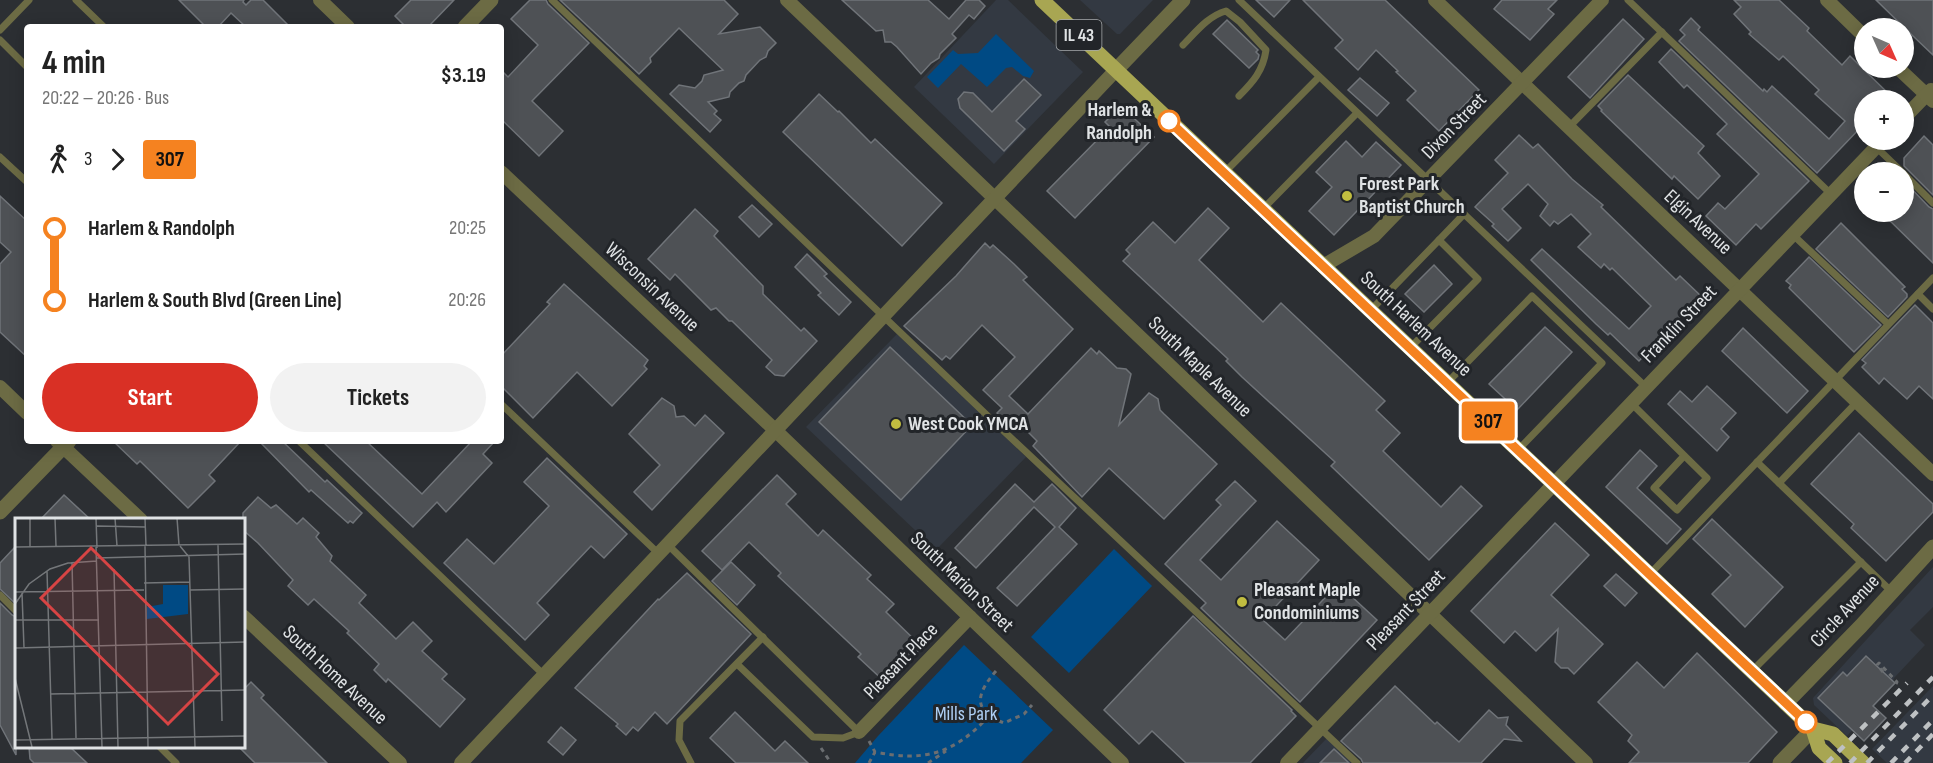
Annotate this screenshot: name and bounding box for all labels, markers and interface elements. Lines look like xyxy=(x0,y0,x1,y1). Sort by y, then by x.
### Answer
north arrow xyxy=(1854,18,1914,78)
map controls xyxy=(1854,18,1914,222)
road number: IL 43 xyxy=(1056,20,1102,50)
text: 4 min xyxy=(42,43,106,83)
text: $3.19 xyxy=(441,62,486,89)
text: 20:22 – 20:26 · Bus xyxy=(42,86,169,110)
street label: Dixon Street xyxy=(1417,88,1491,164)
button: + xyxy=(1854,90,1914,150)
place label: Harlem & Randolph xyxy=(1086,98,1152,145)
marker: Harlem & Randolph xyxy=(1158,110,1180,132)
icon: walk xyxy=(42,143,75,176)
icon: forward xyxy=(101,143,134,176)
text: 3 xyxy=(84,147,92,171)
text: 307 xyxy=(155,147,184,172)
button: − xyxy=(1854,162,1914,222)
place label: Forest Park Baptist Church xyxy=(1359,172,1465,219)
street label: Elgin Avenue xyxy=(1659,184,1737,260)
marker: Forest Park Baptist Church xyxy=(1340,189,1354,203)
text: Harlem & Randolph xyxy=(88,215,235,242)
text: 20:25 xyxy=(449,216,486,240)
street label: Wisconsin Avenue xyxy=(600,237,704,337)
street label: South Harlem Avenue xyxy=(1355,266,1477,382)
street label: Franklin Street xyxy=(1636,280,1722,368)
text: Harlem & South Blvd (Green Line) xyxy=(88,287,342,314)
text: 20:26 xyxy=(448,288,486,312)
street label: South Maple Avenue xyxy=(1143,312,1257,422)
button: Start xyxy=(42,363,258,432)
button: Tickets xyxy=(270,363,486,432)
line badge: 307 xyxy=(1454,402,1522,440)
text: 307 xyxy=(1474,409,1502,434)
place label: West Cook YMCA xyxy=(908,412,1029,436)
marker: West Cook YMCA xyxy=(889,417,903,431)
inset map xyxy=(15,518,244,748)
street label: South Marion Street xyxy=(905,527,1019,637)
street label: Pleasant Street xyxy=(1362,565,1450,655)
street label: Circle Avenue xyxy=(1805,570,1885,652)
place label: Pleasant Maple Condominiums xyxy=(1254,578,1361,625)
marker: Pleasant Maple Condominiums xyxy=(1235,595,1249,609)
street label: Pleasant Place xyxy=(859,618,943,704)
street label: South Home Avenue xyxy=(278,620,392,730)
park label: Mills Park xyxy=(935,702,998,726)
unlabelled marker xyxy=(1795,711,1817,733)

